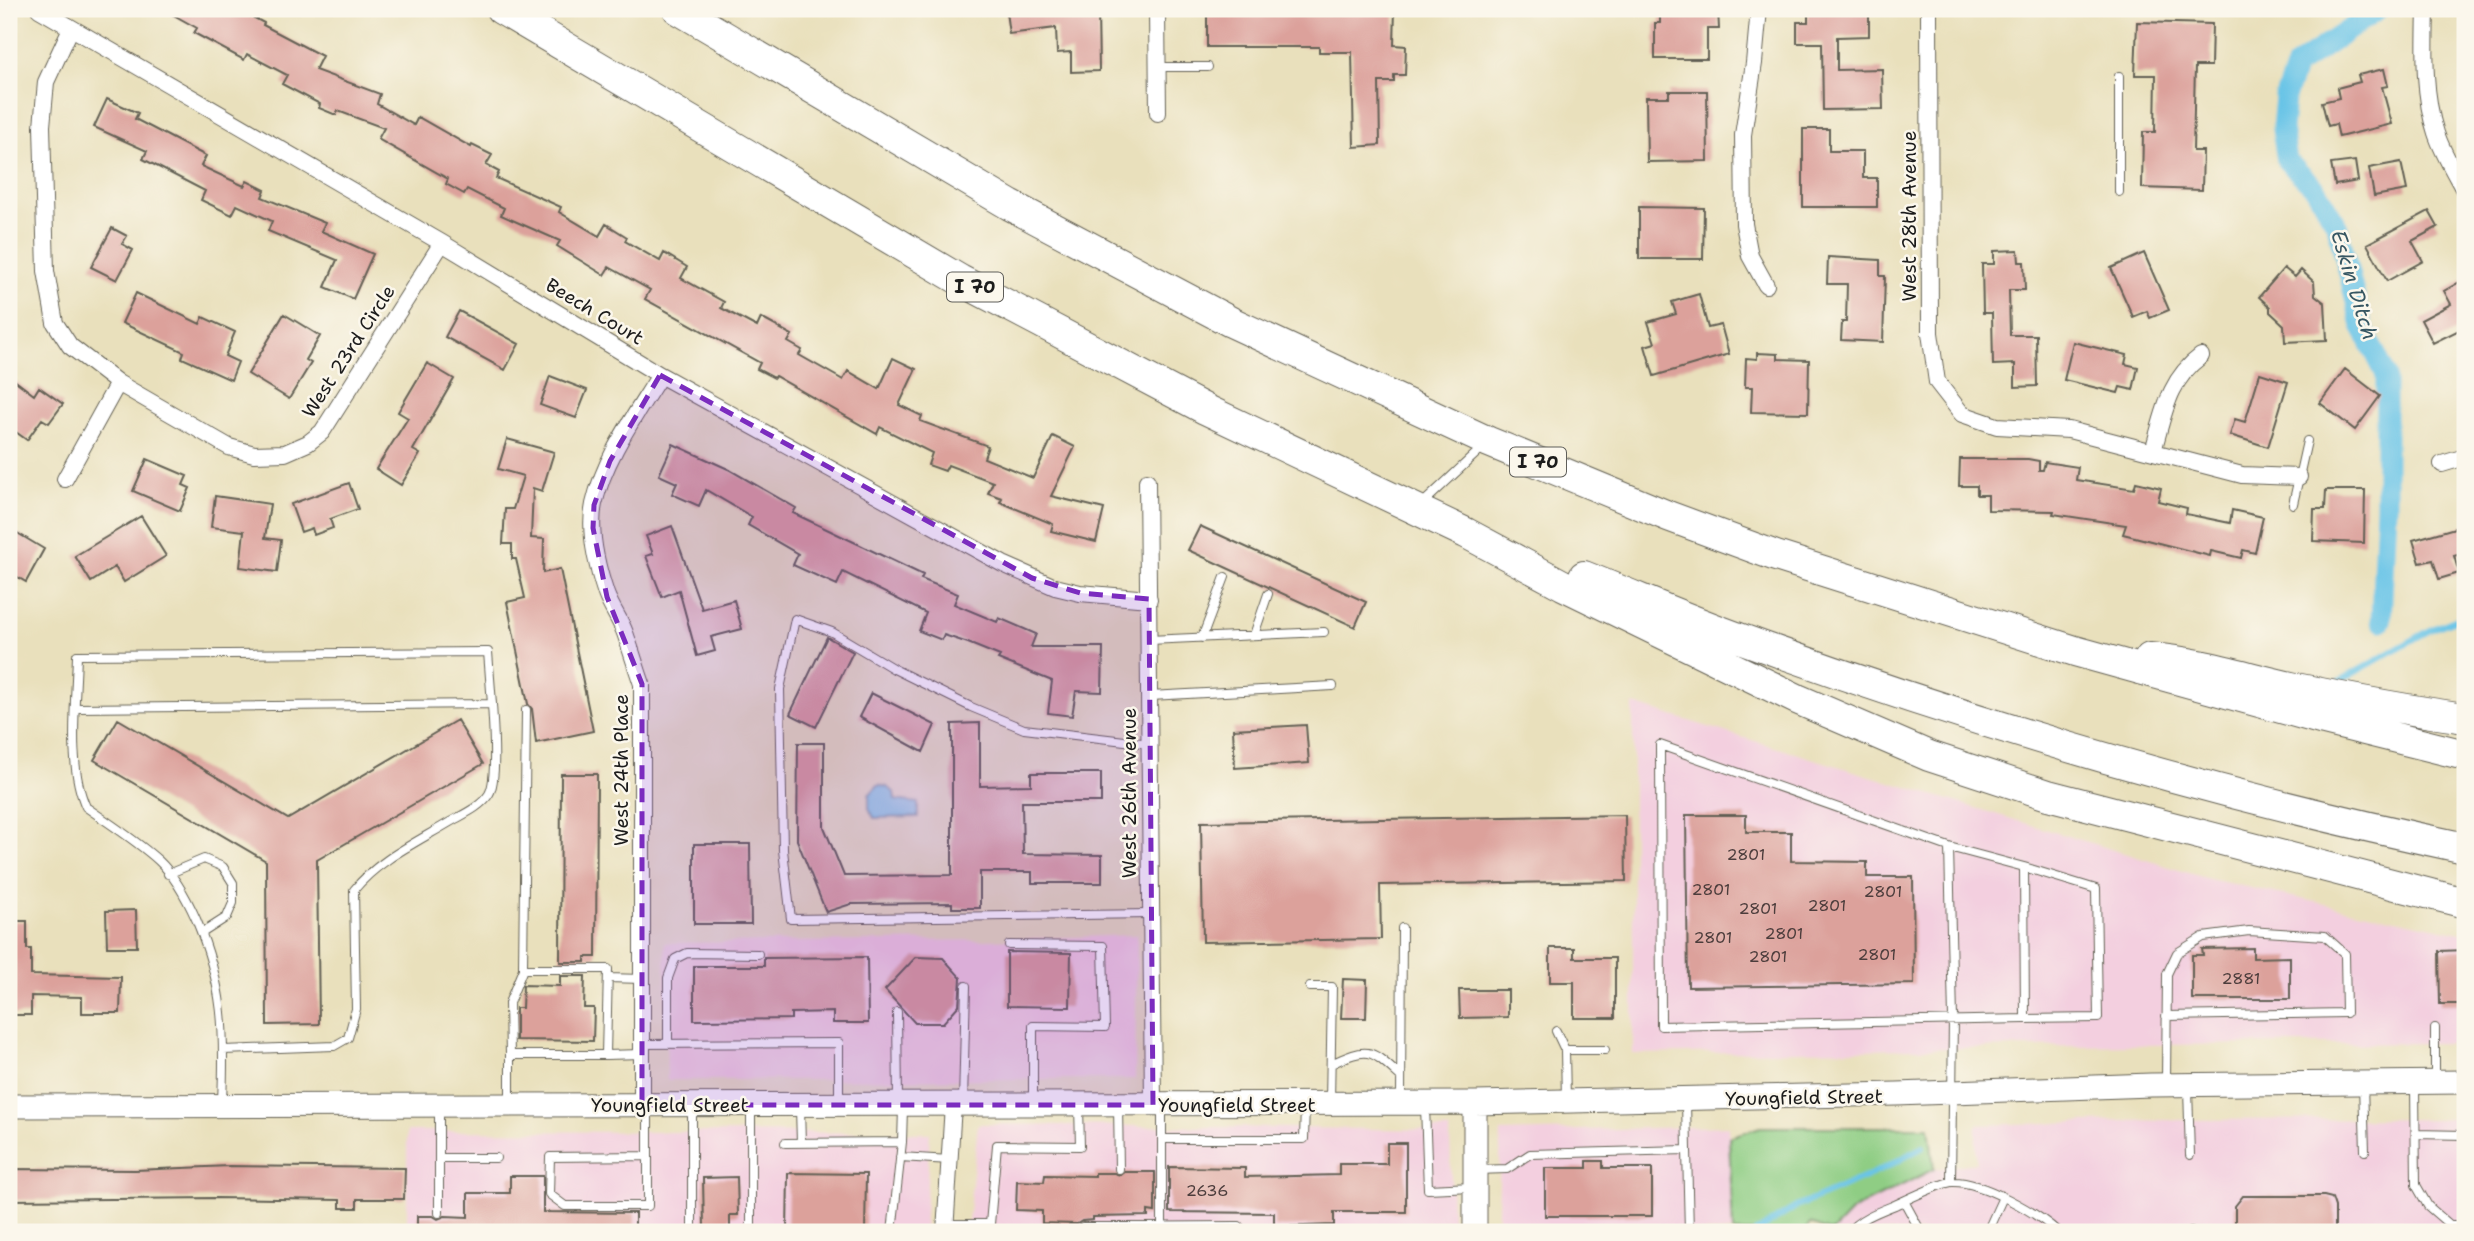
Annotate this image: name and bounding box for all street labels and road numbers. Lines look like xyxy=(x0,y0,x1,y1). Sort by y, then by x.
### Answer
street label: West 28th Avenue xyxy=(1897,131,1922,301)
street label: Beech Court xyxy=(541,272,648,351)
road number: I 70 xyxy=(947,272,1003,302)
street label: West 23rd Circle xyxy=(296,280,401,423)
road number: I 70 xyxy=(1510,448,1566,476)
street label: West 24th Place xyxy=(609,694,634,846)
street label: West 26th Avenue xyxy=(1117,708,1142,878)
street label: Youngfield Street xyxy=(1725,1084,1883,1111)
street label: Youngfield Street xyxy=(591,1093,749,1118)
street label: Youngfield Street xyxy=(1158,1093,1316,1118)

